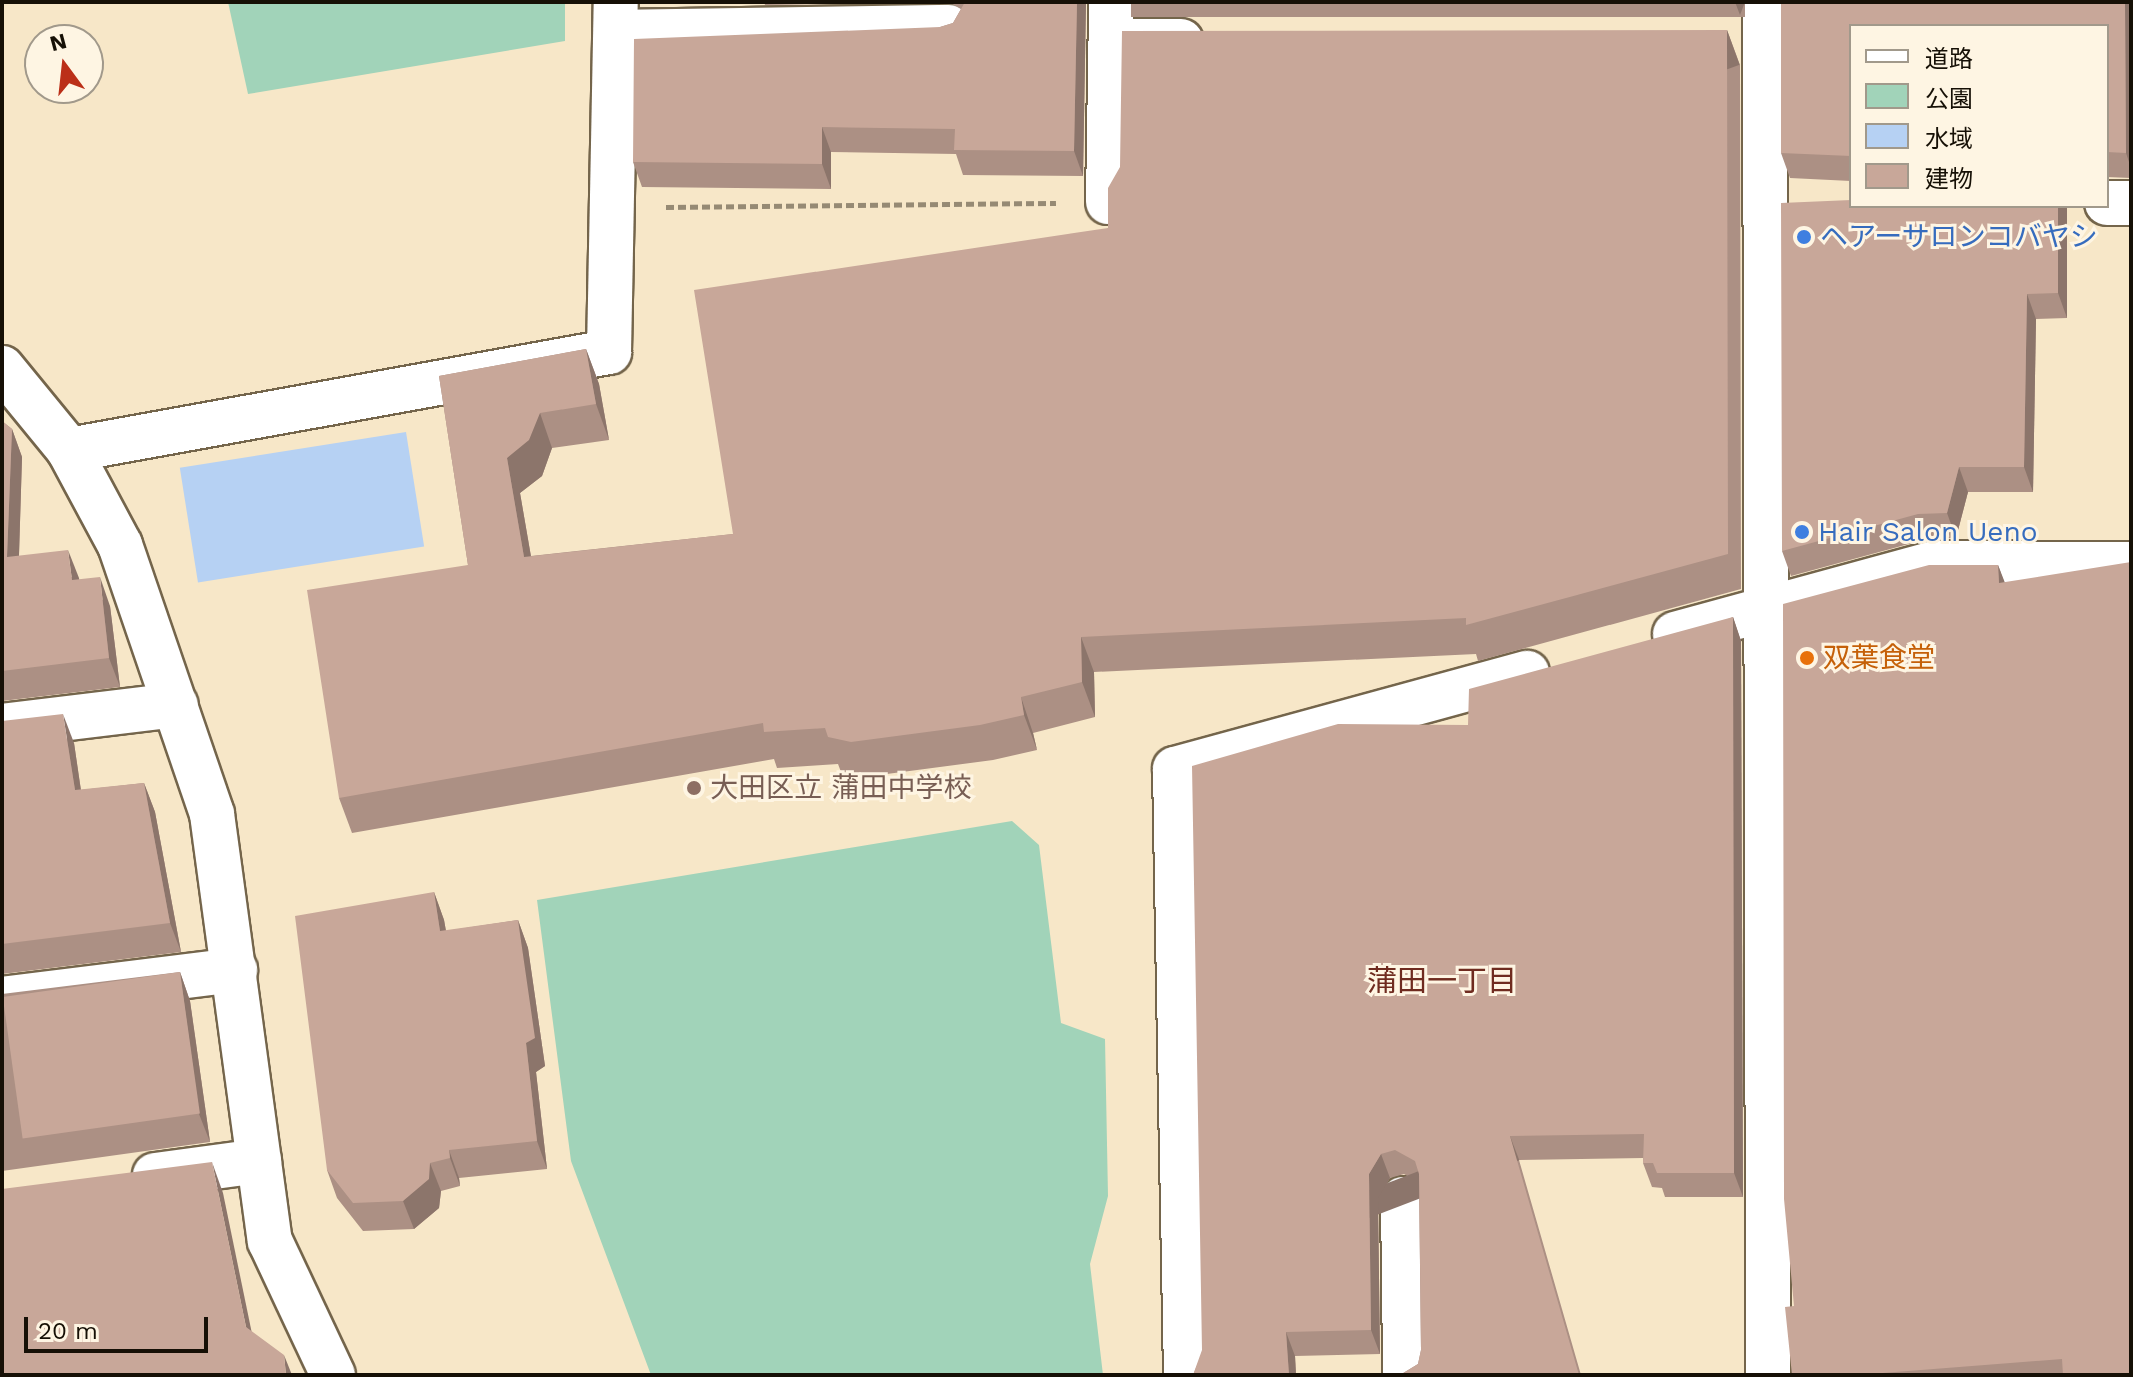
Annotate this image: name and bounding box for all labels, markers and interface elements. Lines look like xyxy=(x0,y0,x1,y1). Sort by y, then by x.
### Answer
north arrow xyxy=(24,24,104,104)
legend xyxy=(1849,24,2109,208)
text: N xyxy=(47,28,69,56)
text: 道路 xyxy=(1925,45,1973,73)
text: 公園 xyxy=(1925,85,1973,113)
text: 水域 xyxy=(1925,125,1973,153)
text: 建物 xyxy=(1925,165,1973,193)
place label: ヘアーサロンコバヤシ xyxy=(1820,220,2098,254)
marker: ヘアーサロンコバヤシ xyxy=(1795,228,1813,246)
place label: Hair Salon Ueno xyxy=(1818,515,2038,549)
marker: Hair Salon Ueno xyxy=(1793,523,1811,541)
place label: 双葉食堂 xyxy=(1823,641,1935,675)
marker: 双葉食堂 xyxy=(1798,649,1816,667)
place label: 大田区立 蒲田中学校 xyxy=(710,771,972,805)
marker: 大田区立 蒲田中学校 xyxy=(685,779,703,797)
district label: 蒲田一丁目 xyxy=(1367,963,1517,999)
scale bar xyxy=(28,1301,212,1351)
text: 20 m xyxy=(38,1317,98,1345)

